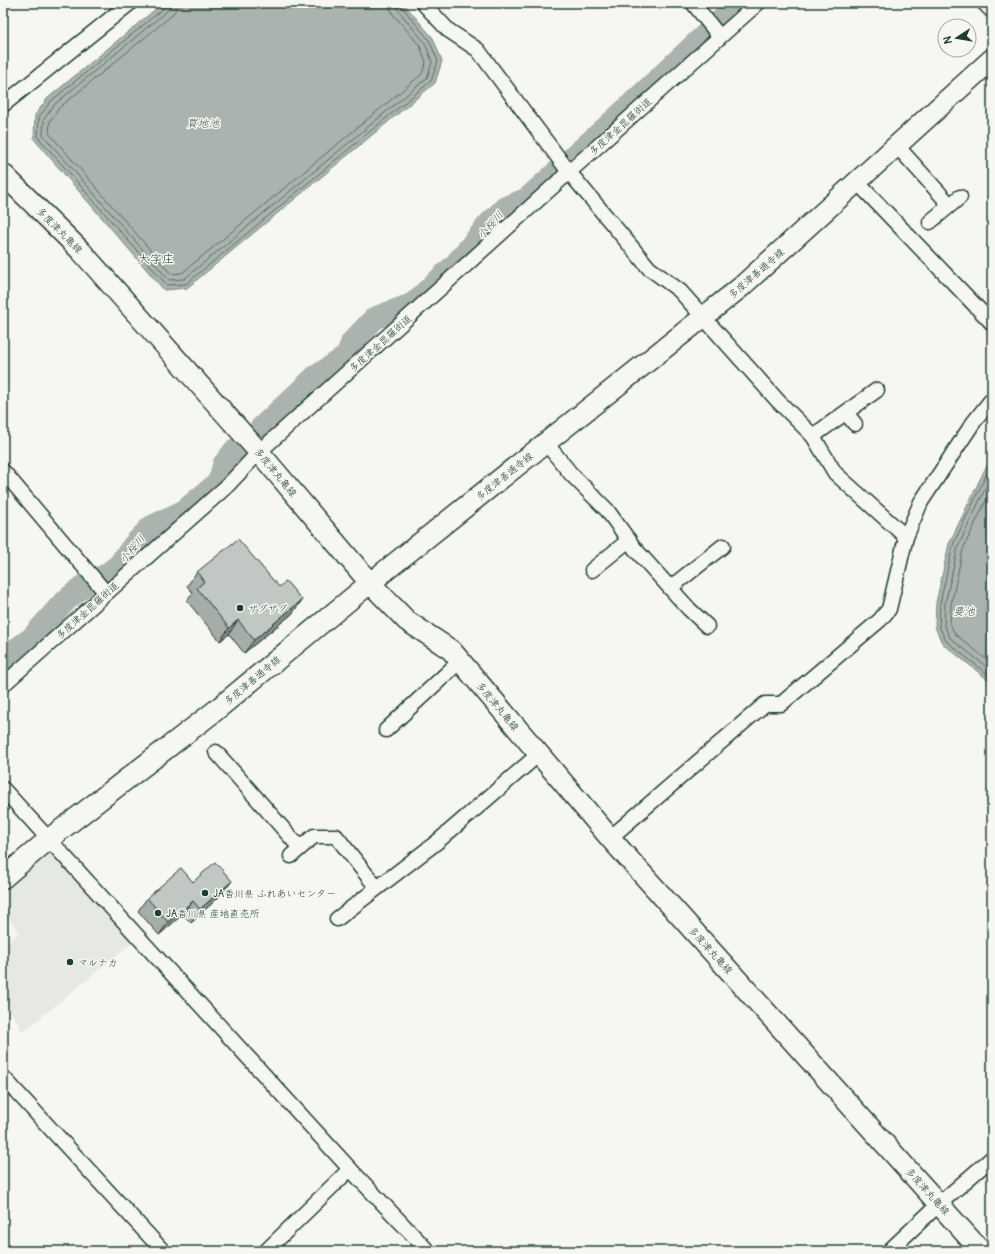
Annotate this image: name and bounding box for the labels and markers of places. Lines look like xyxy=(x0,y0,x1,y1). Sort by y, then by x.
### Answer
marker: ザグザグ xyxy=(235,603,245,613)
place label: ザグザグ xyxy=(248,603,288,615)
marker: JA香川県 ふれあいセンター xyxy=(200,888,210,898)
place label: JA香川県 ふれあいセンター xyxy=(213,888,336,900)
marker: JA香川県 産地直売所 xyxy=(153,908,163,918)
place label: JA香川県 産地直売所 xyxy=(166,908,259,920)
marker: マルナカ xyxy=(65,957,75,967)
place label: マルナカ xyxy=(78,957,118,969)

